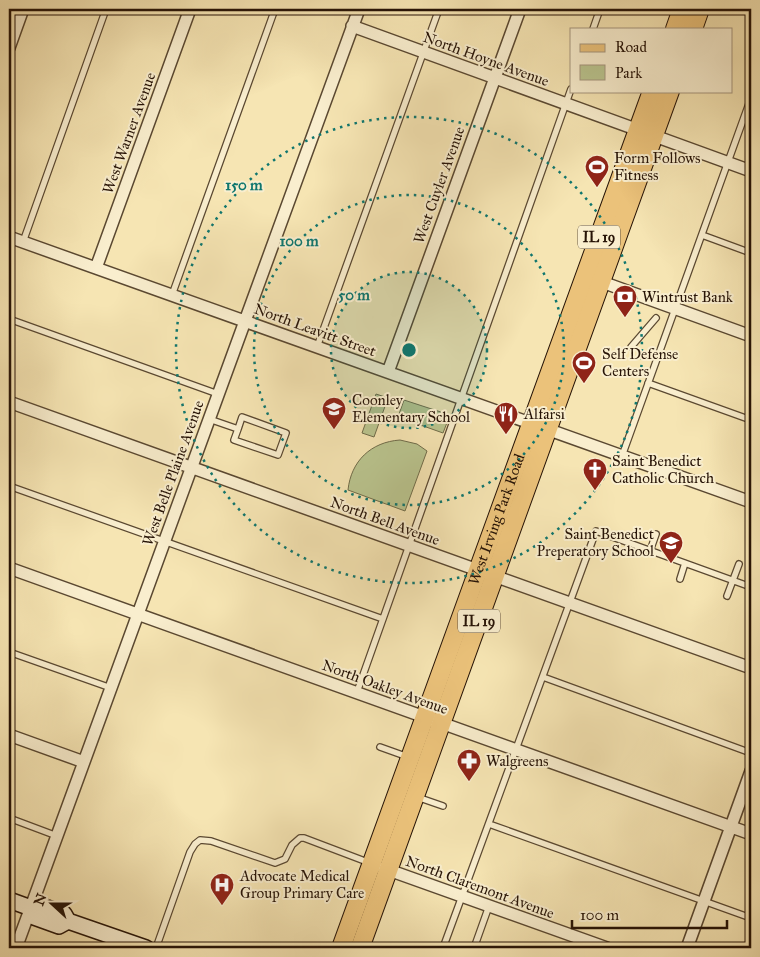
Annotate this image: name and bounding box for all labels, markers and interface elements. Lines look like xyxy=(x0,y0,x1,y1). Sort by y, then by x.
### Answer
street label: North Hoyne Avenue xyxy=(421,28,551,90)
legend xyxy=(570,28,732,92)
text: Road xyxy=(615,38,647,56)
text: Park xyxy=(615,64,642,82)
street label: West Warner Avenue xyxy=(99,70,159,196)
street label: West Cuyler Avenue xyxy=(409,124,469,246)
place label: Form Follows Fitness xyxy=(614,149,701,184)
sports icon: Form Follows Fitness xyxy=(584,154,610,188)
text: 150 m xyxy=(225,176,263,194)
road number: IL 19 xyxy=(578,226,620,248)
text: 100 m xyxy=(279,232,319,250)
bank icon: Wintrust Bank xyxy=(612,284,638,318)
text: 50 m xyxy=(338,286,370,304)
place label: Wintrust Bank xyxy=(642,288,733,306)
street label: North Leavitt Street xyxy=(252,300,379,361)
centre of rings xyxy=(400,341,418,359)
place label: Self Defense Centers xyxy=(602,345,678,380)
sports icon: Self Defense Centers xyxy=(571,350,597,384)
place label: Coonley Elementary School xyxy=(352,391,471,426)
school or university icon: Coonley Elementary School xyxy=(321,396,347,430)
street label: West Belle Plaine Avenue xyxy=(138,398,208,548)
restaurant icon: Alfarsi xyxy=(493,401,519,435)
place label: Alfarsi xyxy=(523,405,565,423)
street label: West Irving Park Road xyxy=(465,451,529,587)
place label: Saint Benedict Catholic Church xyxy=(612,452,715,487)
church icon: Saint Benedict Catholic Church xyxy=(582,457,608,491)
street label: North Bell Avenue xyxy=(328,493,442,549)
place label: Saint Benedict Preperatory School xyxy=(537,525,655,560)
school or university icon: Saint Benedict Preperatory School xyxy=(658,530,684,564)
road number: IL 19 xyxy=(458,610,500,632)
street label: North Oakley Avenue xyxy=(320,656,450,718)
pharmacy icon: Walgreens xyxy=(456,748,482,782)
place label: Walgreens xyxy=(486,752,549,770)
street label: North Claremont Avenue xyxy=(403,852,557,922)
place label: Advocate Medical Group Primary Care xyxy=(239,867,364,902)
hospital icon: Advocate Medical Group Primary Care xyxy=(209,872,235,906)
north arrow xyxy=(28,880,78,930)
text: N xyxy=(30,891,50,908)
scale bar xyxy=(572,897,728,929)
text: 100 m xyxy=(580,906,620,924)

